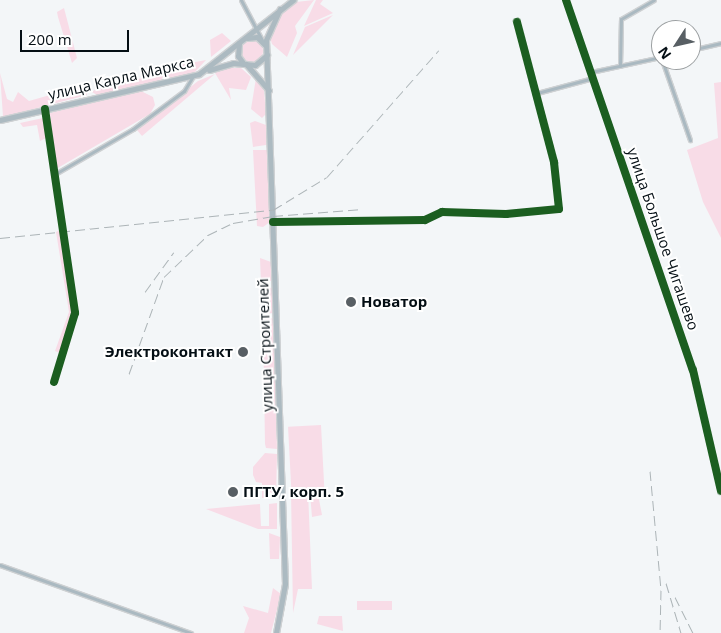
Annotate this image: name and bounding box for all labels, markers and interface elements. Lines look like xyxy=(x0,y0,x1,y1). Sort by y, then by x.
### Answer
scale bar xyxy=(22,20,131,52)
north arrow xyxy=(651,20,701,70)
text: 200 m xyxy=(28,29,72,49)
text: N xyxy=(653,43,675,63)
street label: улица Карла Маркса xyxy=(46,52,196,104)
street label: улица Большое Чигашево xyxy=(623,145,703,333)
street label: улица Строителей xyxy=(254,278,276,412)
place label: Новатор xyxy=(361,293,427,311)
marker: Новатор xyxy=(345,296,357,308)
place label: Электроконтакт xyxy=(105,343,233,361)
marker: Электроконтакт xyxy=(237,346,249,358)
place label: ПГТУ, корп. 5 xyxy=(243,483,344,501)
marker: ПГТУ, корп. 5 xyxy=(227,486,239,498)

